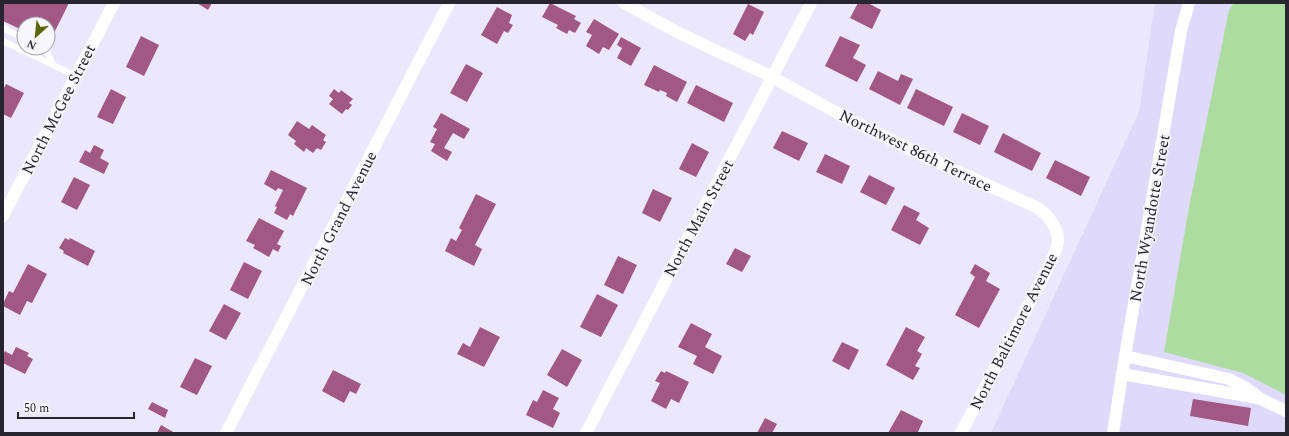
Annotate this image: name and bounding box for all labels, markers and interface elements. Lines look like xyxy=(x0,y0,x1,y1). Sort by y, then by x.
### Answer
north arrow xyxy=(16,16,56,56)
street label: North McGee Street xyxy=(17,41,99,177)
street label: Northwest 86th Terrace xyxy=(835,103,996,198)
street label: North Wyandotte Street xyxy=(1123,132,1177,304)
street label: North Grand Avenue xyxy=(295,147,383,290)
street label: North Main Street xyxy=(658,155,740,282)
street label: North Baltimore Avenue xyxy=(964,249,1064,414)
scale bar xyxy=(18,394,134,420)
text: 50 m xyxy=(24,399,49,418)

